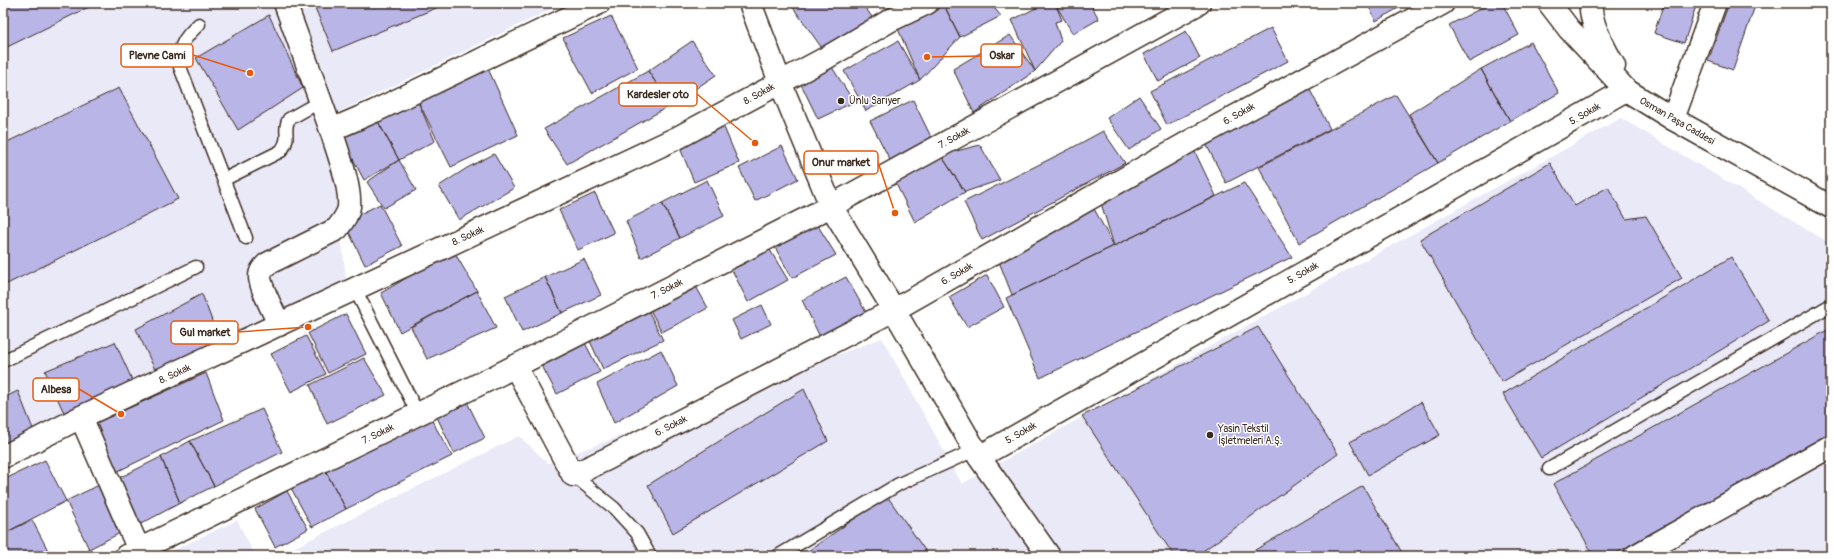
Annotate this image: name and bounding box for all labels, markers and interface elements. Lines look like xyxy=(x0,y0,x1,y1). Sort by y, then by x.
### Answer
callout: Plevne Cami xyxy=(121,44,193,67)
callout: Oskar xyxy=(981,44,1022,67)
text: Plevne Cami xyxy=(129,49,185,62)
text: Oskar xyxy=(989,49,1016,62)
street label: 8. Sokak xyxy=(741,80,777,107)
callout: Kardesler oto xyxy=(619,83,697,106)
text: Kardesler oto xyxy=(627,88,689,101)
place label: Ünlu Sarıyer xyxy=(849,95,901,107)
street label: Osman Paşa Caddesi xyxy=(1637,95,1717,148)
marker: Ünlu Sarıyer xyxy=(836,96,846,106)
street label: 6. Sokak xyxy=(1221,100,1258,128)
street label: 5. Sokak xyxy=(1567,100,1603,128)
street label: 7. Sokak xyxy=(936,124,972,151)
callout: Onur market xyxy=(804,151,878,174)
text: Onur market xyxy=(812,156,871,169)
street label: 8. Sokak xyxy=(450,223,487,249)
street label: 5. Sokak xyxy=(1285,259,1321,287)
street label: 6. Sokak xyxy=(939,260,976,288)
street label: 7. Sokak xyxy=(649,276,686,302)
callout: Gul market xyxy=(171,321,238,344)
text: Gul market xyxy=(179,326,231,339)
street label: 8. Sokak xyxy=(157,361,194,387)
callout: Albesa xyxy=(33,378,79,401)
text: Albesa xyxy=(41,383,71,396)
street label: 6. Sokak xyxy=(653,412,690,439)
street label: 5. Sokak xyxy=(1003,419,1039,447)
street label: 7. Sokak xyxy=(360,421,397,447)
place label: Yasin Tekstil İşletmeleri A.Ş. xyxy=(1217,423,1282,447)
marker: Yasin Tekstil İşletmeleri A.Ş. xyxy=(1205,430,1215,440)

